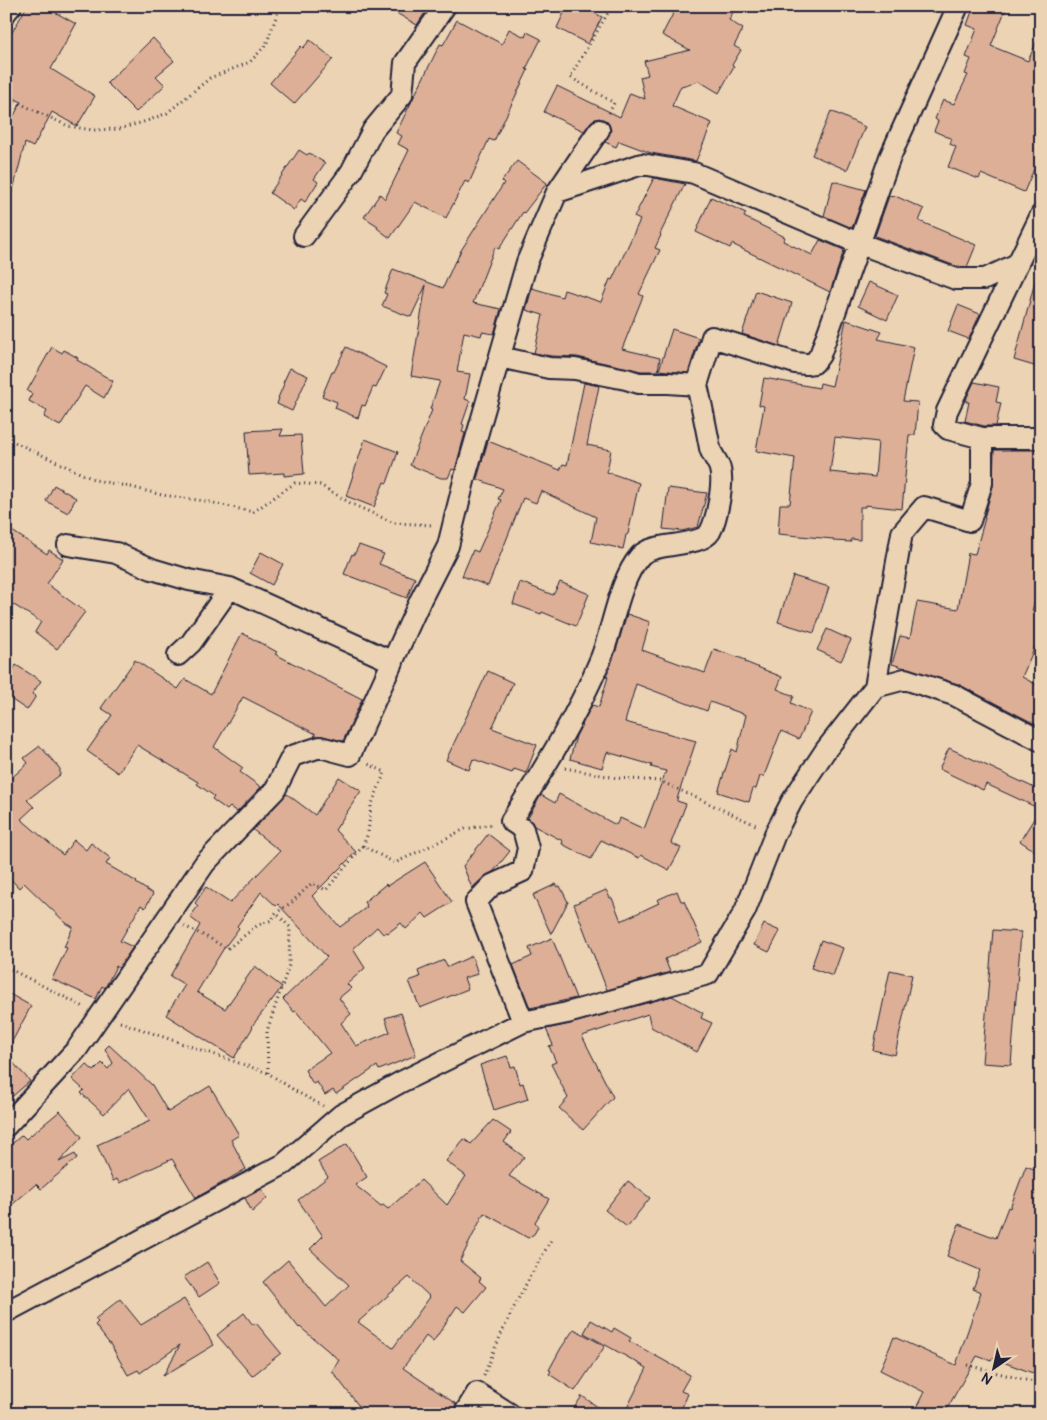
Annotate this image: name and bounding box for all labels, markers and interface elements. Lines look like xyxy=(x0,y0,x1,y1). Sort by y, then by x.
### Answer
north arrow xyxy=(970,1342,1020,1392)
text: N xyxy=(978,1369,996,1388)

